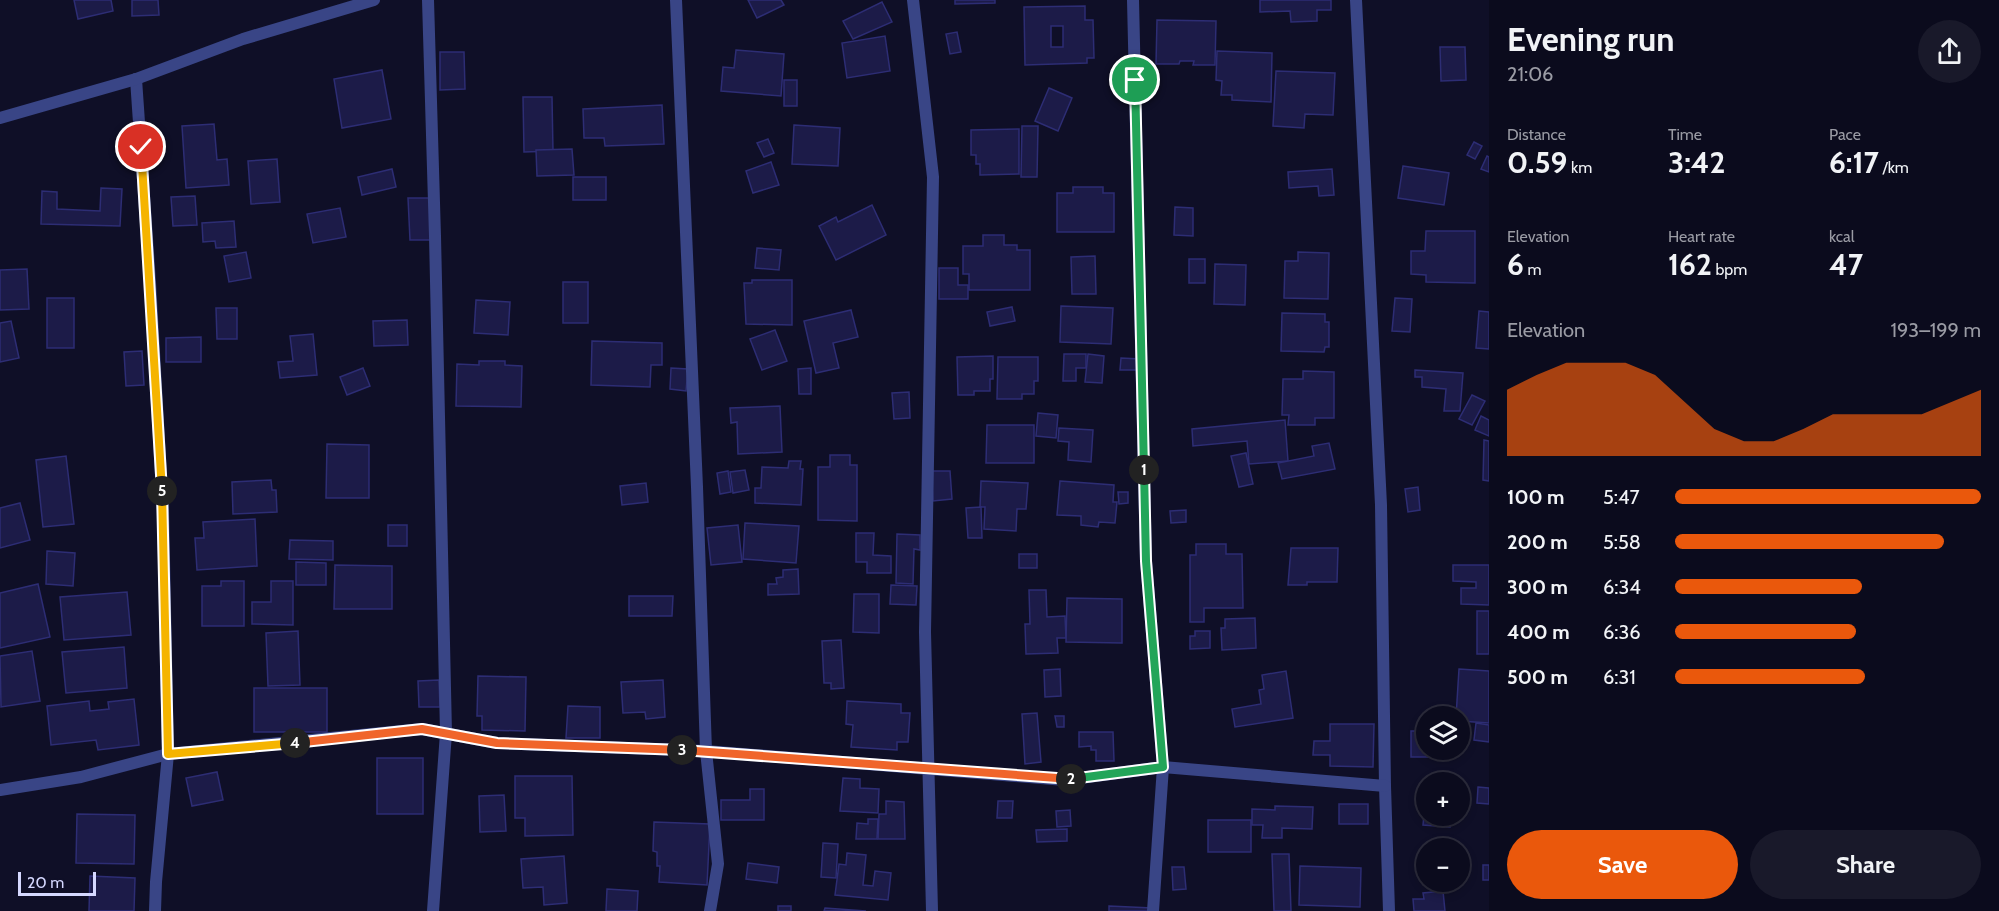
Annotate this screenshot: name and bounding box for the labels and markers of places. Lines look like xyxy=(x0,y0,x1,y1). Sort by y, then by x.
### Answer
pin xyxy=(1109,54,1160,105)
pin xyxy=(115,121,166,172)
pin: 1 xyxy=(1129,455,1159,485)
pin: 5 xyxy=(147,476,177,506)
pin: 4 xyxy=(280,728,310,758)
pin: 3 xyxy=(667,735,697,765)
pin: 2 xyxy=(1056,764,1086,794)

